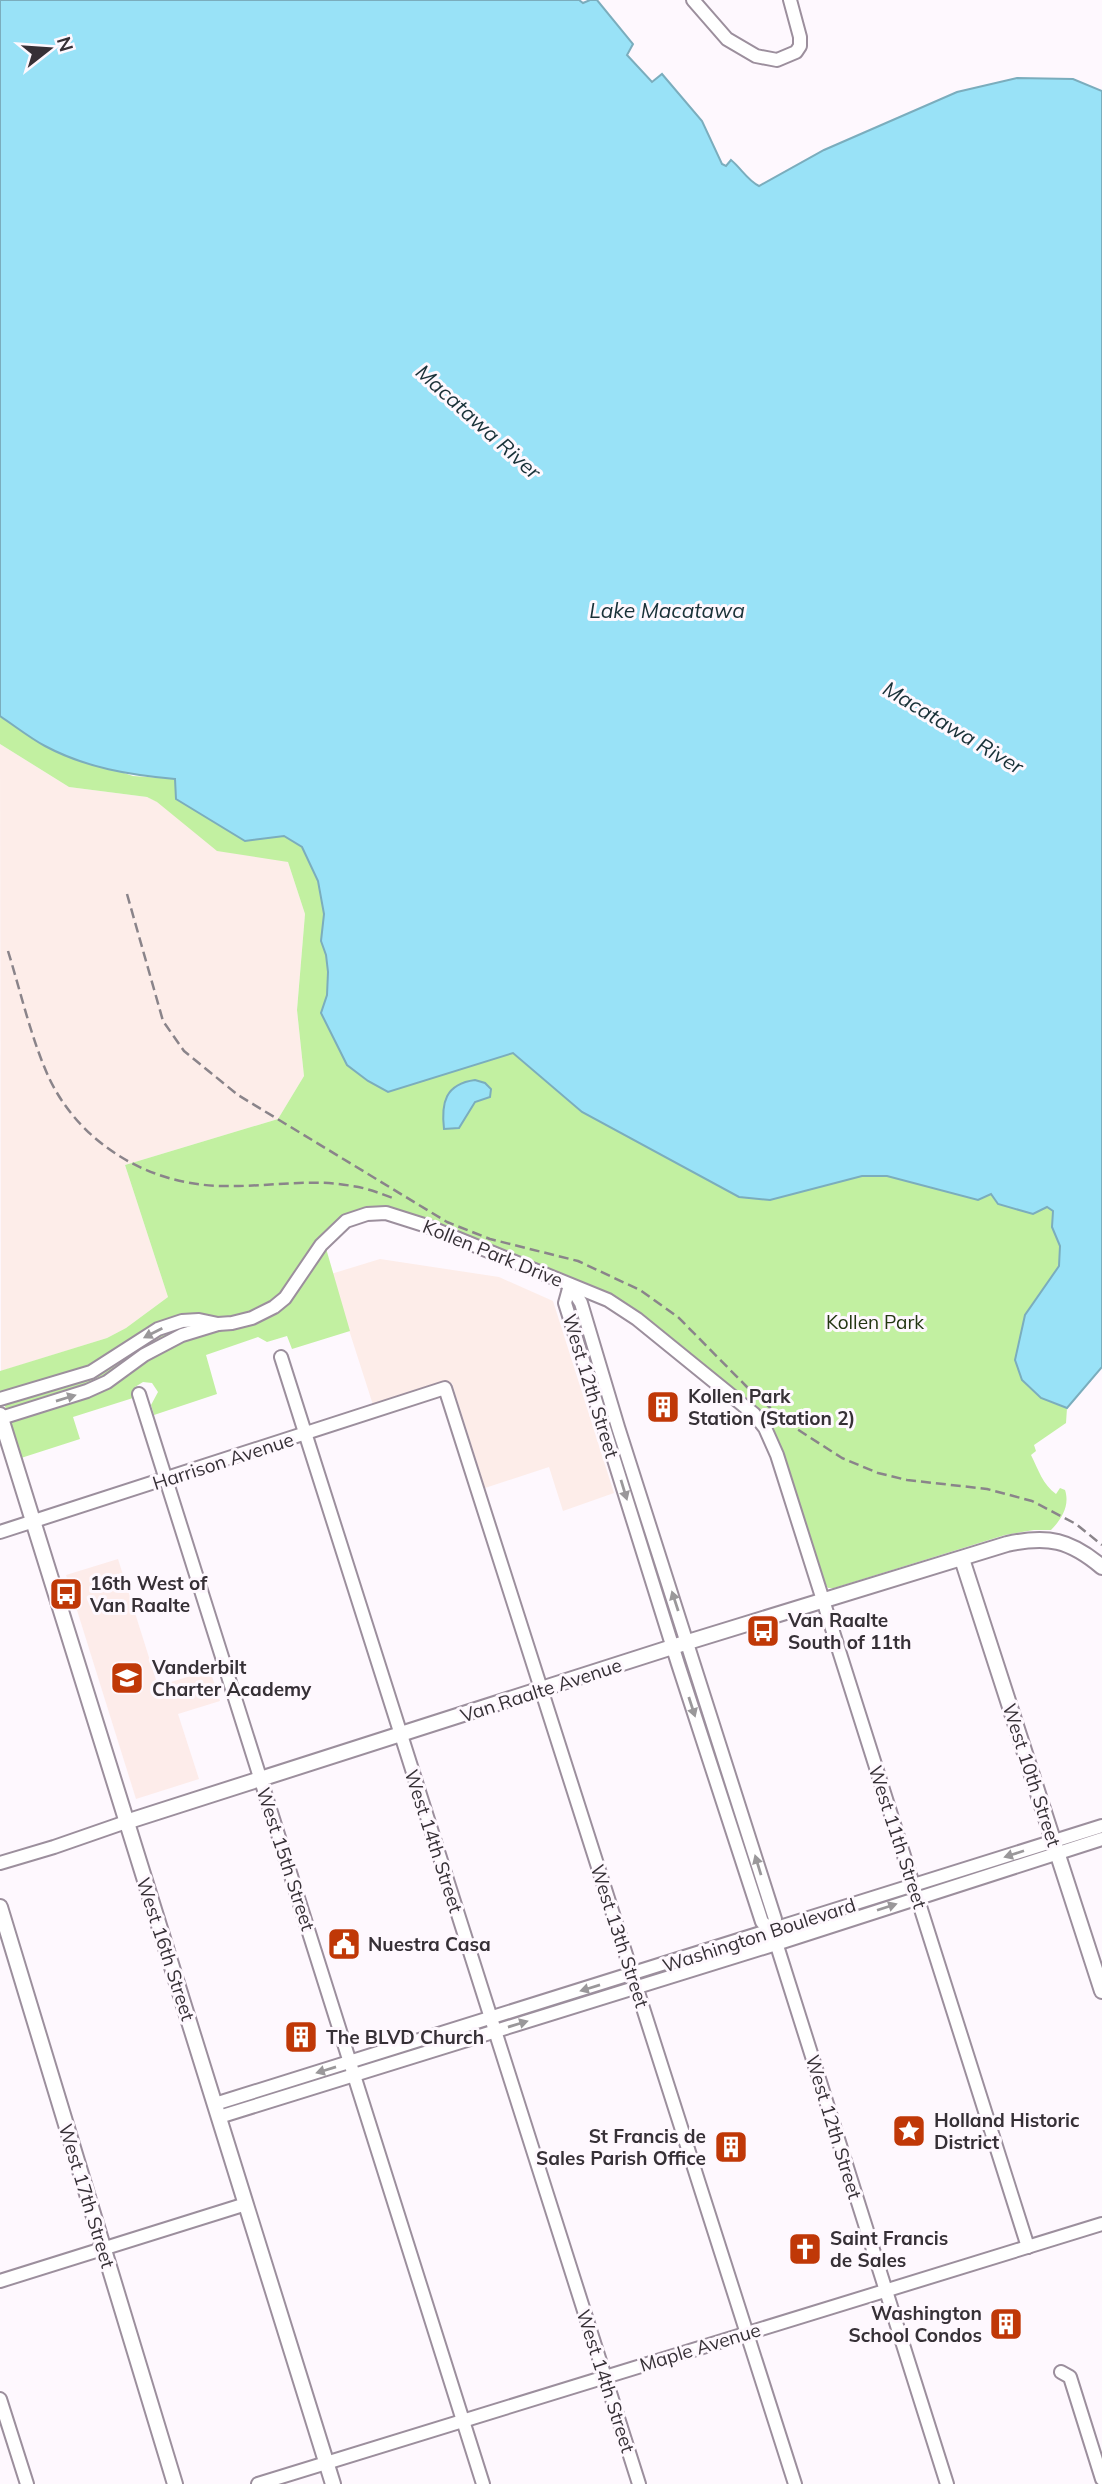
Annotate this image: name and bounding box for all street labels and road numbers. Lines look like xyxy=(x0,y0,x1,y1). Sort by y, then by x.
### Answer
street label: Kollen Park Drive xyxy=(419,1214,567,1292)
street label: West 12th Street xyxy=(558,1311,624,1461)
street label: Harrison Avenue xyxy=(149,1427,297,1495)
street label: Van Raalte Avenue xyxy=(457,1653,625,1727)
street label: West 10th Street xyxy=(998,1700,1067,1850)
street label: West 11th Street xyxy=(864,1762,933,1912)
street label: West 14th Street xyxy=(400,1766,469,1916)
street label: West 15th Street xyxy=(252,1784,321,1934)
street label: West 13th Street xyxy=(586,1861,655,2011)
street label: West 16th Street xyxy=(132,1874,201,2024)
street label: Washington Boulevard xyxy=(659,1892,859,1978)
street label: West 12th Street xyxy=(801,2052,867,2202)
street label: West 17th Street xyxy=(54,2121,120,2271)
street label: West 14th Street xyxy=(572,2306,641,2456)
street label: Maple Avenue xyxy=(637,2317,763,2377)

